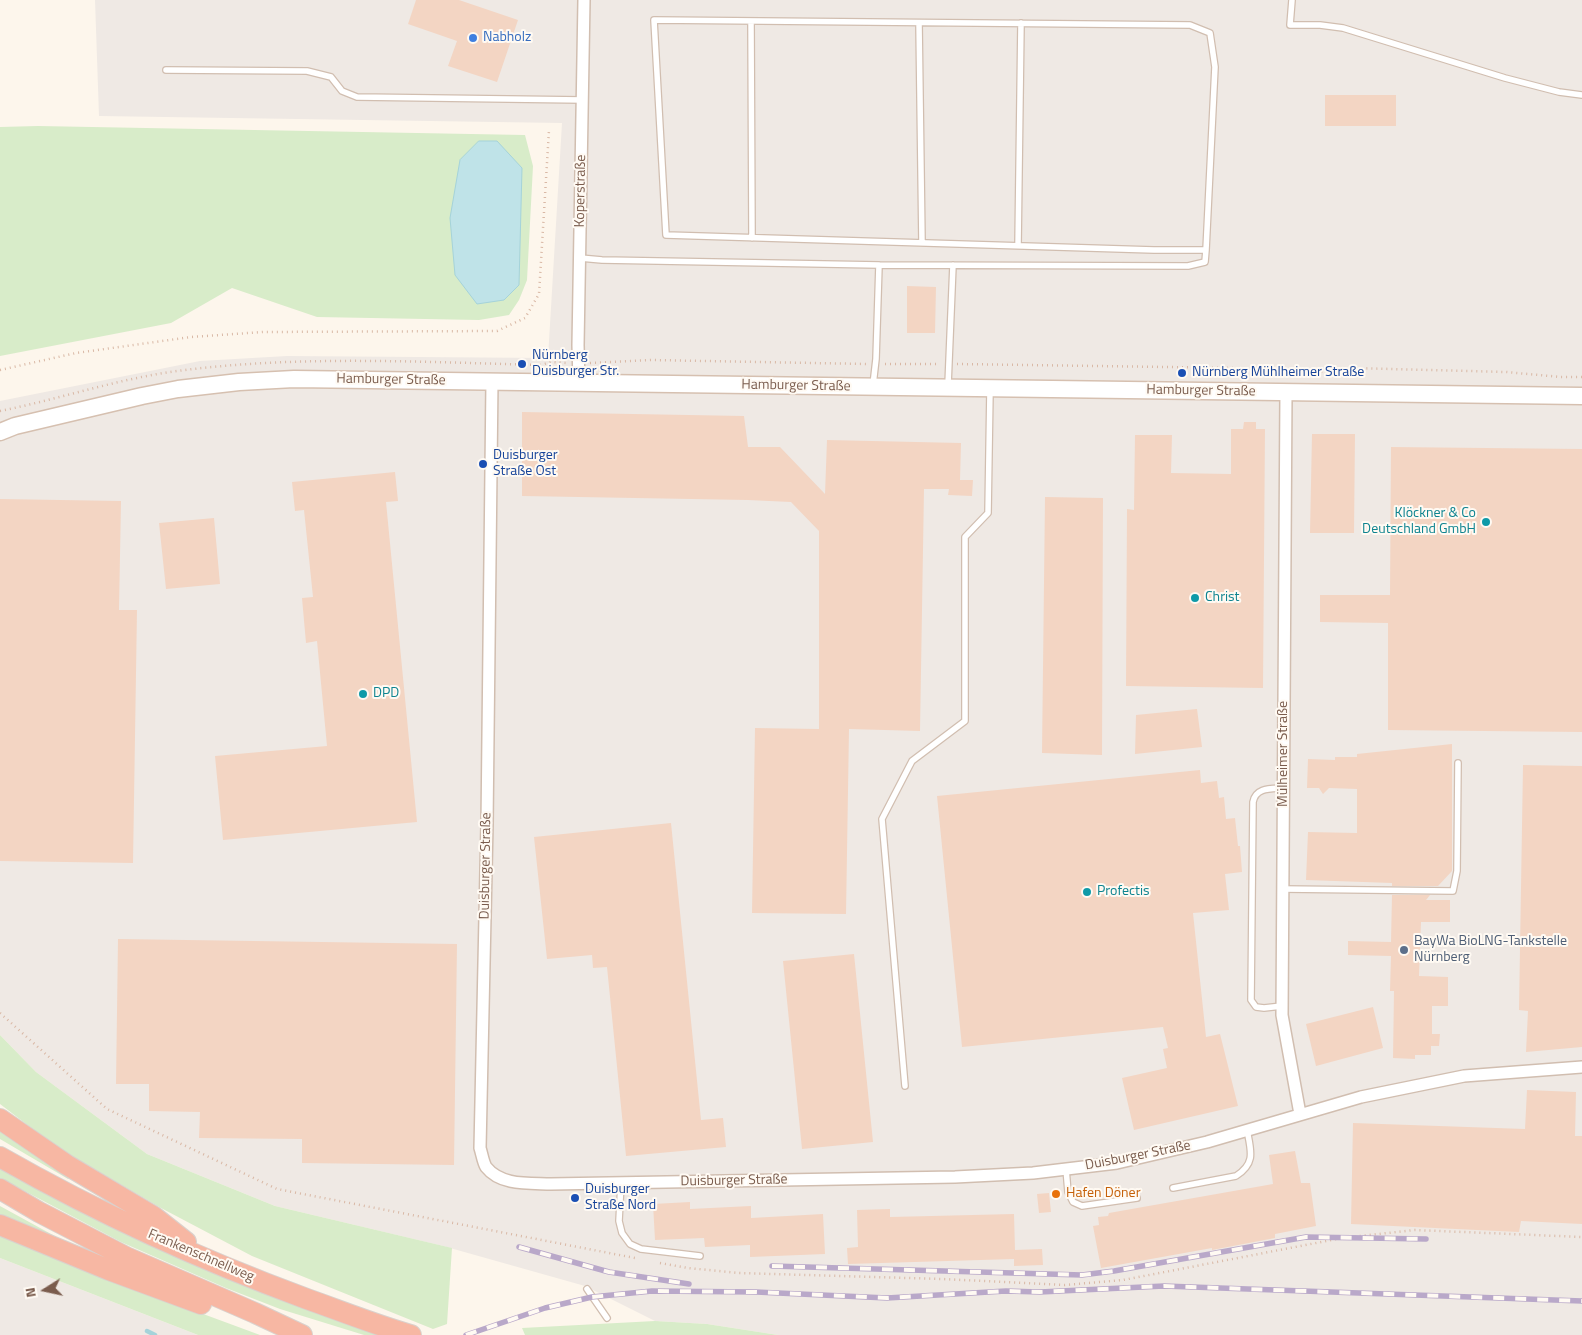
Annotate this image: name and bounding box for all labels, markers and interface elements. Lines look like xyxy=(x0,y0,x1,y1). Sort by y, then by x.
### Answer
place label: Nabholz xyxy=(483,30,531,46)
marker: Nabholz xyxy=(467,32,479,44)
street label: Koperstraße xyxy=(572,154,590,228)
place label: Nürnberg Duisburger Str. xyxy=(532,348,619,381)
marker: Nürnberg Duisburger Str. xyxy=(516,358,528,370)
place label: Nürnberg Mühlheimer Straße xyxy=(1192,365,1364,381)
marker: Nürnberg Mühlheimer Straße xyxy=(1176,367,1188,379)
street label: Hamburger Straße xyxy=(336,371,446,389)
street label: Hamburger Straße xyxy=(741,377,851,395)
street label: Hamburger Straße xyxy=(1146,382,1256,400)
place label: Duisburger Straße Ost xyxy=(493,448,558,481)
marker: Duisburger Straße Ost xyxy=(477,458,489,470)
place label: Klöckner & Co Deutschland GmbH xyxy=(1362,506,1476,538)
marker: Klöckner & Co Deutschland GmbH xyxy=(1480,516,1492,528)
place label: Christ xyxy=(1205,590,1239,606)
marker: Christ xyxy=(1189,592,1201,604)
place label: DPD xyxy=(373,686,399,702)
marker: DPD xyxy=(357,688,369,700)
street label: Mülheimer Straße xyxy=(1276,701,1292,807)
street label: Duisburger Straße xyxy=(477,812,495,920)
place label: Profectis xyxy=(1097,884,1150,900)
marker: Profectis xyxy=(1081,886,1093,898)
place label: BayWa BioLNG-Tankstelle Nürnberg xyxy=(1414,934,1567,966)
marker: BayWa BioLNG-Tankstelle Nürnberg xyxy=(1398,944,1410,956)
street label: Duisburger Straße xyxy=(1084,1138,1192,1174)
street label: Duisburger Straße xyxy=(680,1172,788,1190)
place label: Duisburger Straße Nord xyxy=(585,1182,656,1214)
place label: Hafen Döner xyxy=(1066,1186,1140,1202)
marker: Hafen Döner xyxy=(1050,1188,1062,1200)
marker: Duisburger Straße Nord xyxy=(569,1192,581,1204)
street label: Frankenschnellweg xyxy=(145,1226,257,1286)
north arrow xyxy=(20,1265,70,1315)
text: N xyxy=(19,1286,41,1299)

